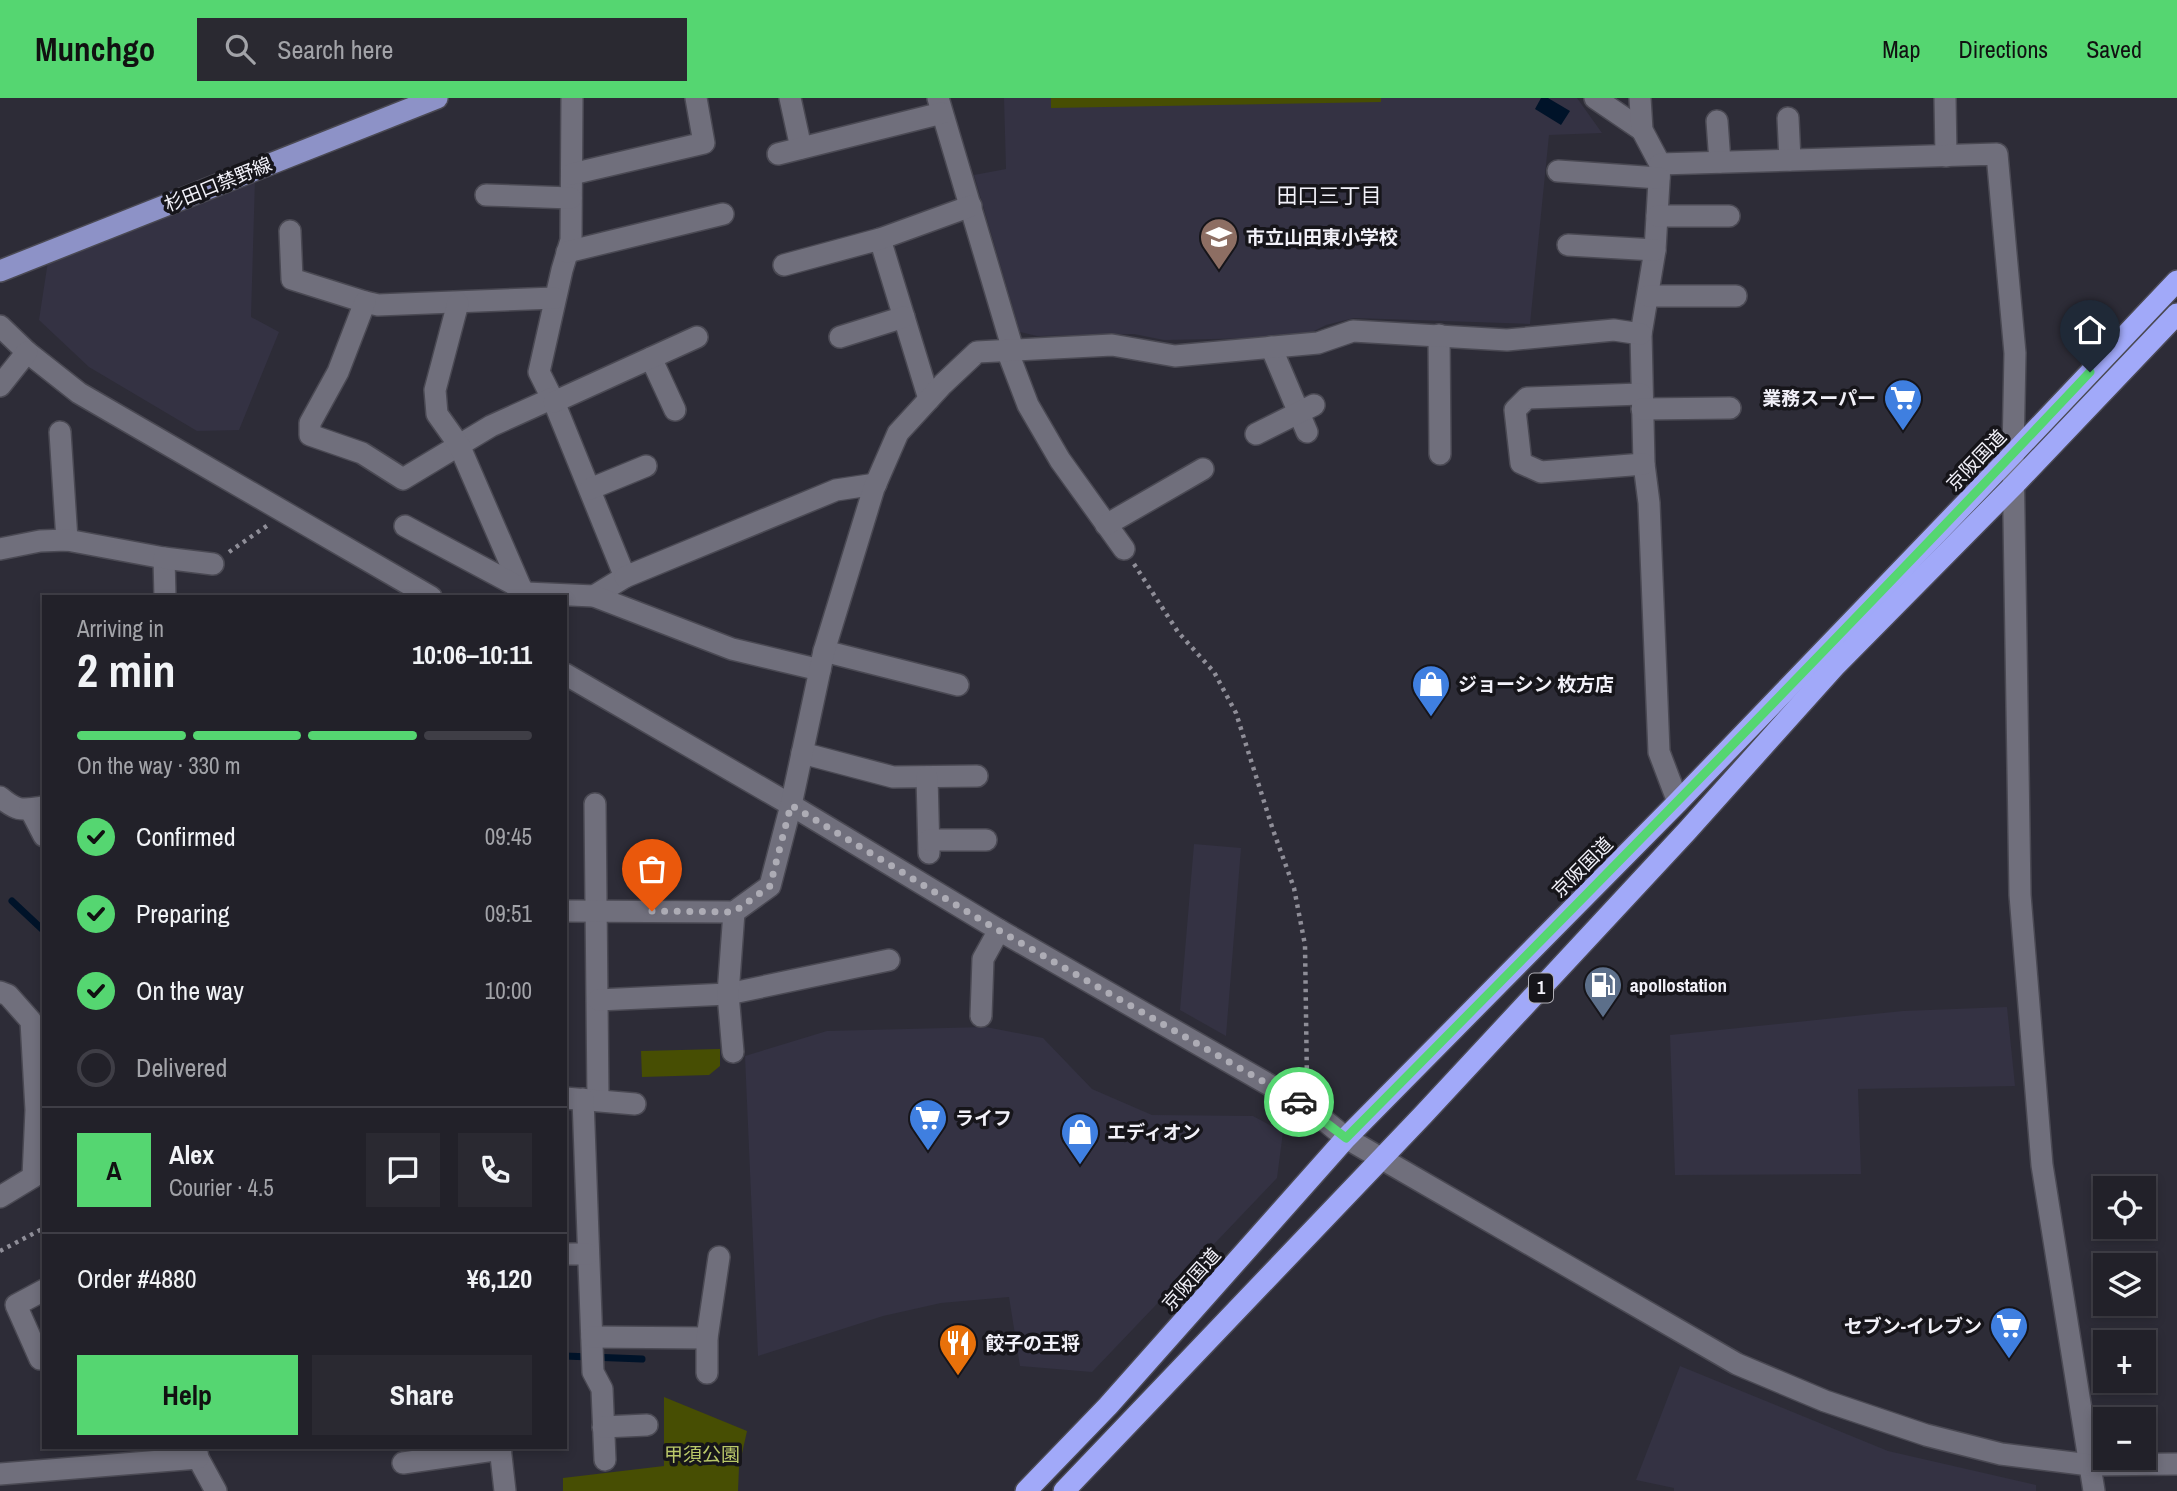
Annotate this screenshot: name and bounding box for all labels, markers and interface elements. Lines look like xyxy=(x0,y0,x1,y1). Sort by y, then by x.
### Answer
search box xyxy=(197,18,687,81)
text: Munchgo xyxy=(35,27,155,71)
icon: search xyxy=(221,30,259,68)
text: Search here xyxy=(277,32,393,67)
text: Map xyxy=(1882,33,1920,65)
text: Directions xyxy=(1958,33,2048,65)
text: Saved xyxy=(2086,33,2142,65)
street label: 杉田口禁野線 xyxy=(160,151,276,217)
district label: 田口三丁目 xyxy=(1277,181,1382,210)
school or university icon: 市立山田東小学校 xyxy=(1198,216,1240,271)
place label: 市立山田東小学校 xyxy=(1246,224,1398,250)
pin xyxy=(2060,300,2120,372)
icon: home xyxy=(2071,311,2109,349)
supermarket icon: 業務スーパー xyxy=(1882,377,1924,432)
place label: 業務スーパー xyxy=(1762,385,1876,411)
street label: 京阪国道 xyxy=(1940,424,2012,496)
text: Arriving in xyxy=(77,613,164,644)
text: 10:06–10:11 xyxy=(412,637,532,672)
text: 2 min xyxy=(77,639,176,701)
shop icon: ジョーシン 枚方店 xyxy=(1410,663,1452,718)
place label: ジョーシン 枚方店 xyxy=(1458,671,1614,697)
text: On the way · 330 m xyxy=(77,750,241,781)
icon: check xyxy=(77,818,115,856)
text: Confirmed xyxy=(136,819,236,854)
text: 09:45 xyxy=(485,821,532,852)
street label: 京阪国道 xyxy=(1546,831,1618,903)
pin xyxy=(622,839,682,911)
icon: bag xyxy=(633,850,671,888)
icon: check xyxy=(77,895,115,933)
text: Preparing xyxy=(136,896,230,931)
text: 09:51 xyxy=(485,898,532,929)
fuel station icon: apollostation xyxy=(1582,964,1624,1019)
icon: check xyxy=(77,972,115,1010)
place label: apollostation xyxy=(1630,972,1727,998)
text: On the way xyxy=(136,973,244,1008)
road number: 1 xyxy=(1529,974,1553,1002)
text: 10:00 xyxy=(485,975,532,1006)
text: Delivered xyxy=(136,1050,227,1085)
courier xyxy=(1264,1067,1334,1137)
icon: car xyxy=(1280,1083,1318,1121)
supermarket icon: ライフ xyxy=(907,1097,949,1152)
place label: ライフ xyxy=(955,1105,1012,1131)
shop icon: エディオン xyxy=(1059,1111,1101,1166)
place label: エディオン xyxy=(1107,1119,1201,1145)
button: chat xyxy=(366,1133,440,1207)
button: phone xyxy=(458,1133,532,1207)
text: Alex xyxy=(169,1137,214,1172)
text: A xyxy=(106,1153,122,1188)
text: Courier · 4.5 xyxy=(169,1172,274,1203)
map controls xyxy=(2093,1176,2156,1470)
button: locate xyxy=(2093,1176,2156,1239)
street label: 京阪国道 xyxy=(1156,1242,1226,1316)
button: layers xyxy=(2093,1253,2156,1316)
text: Order #4880 xyxy=(77,1261,197,1296)
text: ¥6,120 xyxy=(467,1261,532,1296)
supermarket icon: セブン-イレブン xyxy=(1988,1305,2030,1360)
place label: セブン-イレブン xyxy=(1844,1313,1982,1339)
restaurant icon: 餃子の王将 xyxy=(937,1322,979,1377)
place label: 餃子の王将 xyxy=(985,1330,1080,1356)
button: + xyxy=(2093,1330,2156,1393)
button: Help xyxy=(77,1355,298,1435)
button: Share xyxy=(312,1355,532,1435)
button: − xyxy=(2093,1407,2156,1470)
park label: 甲須公園 xyxy=(664,1441,740,1467)

